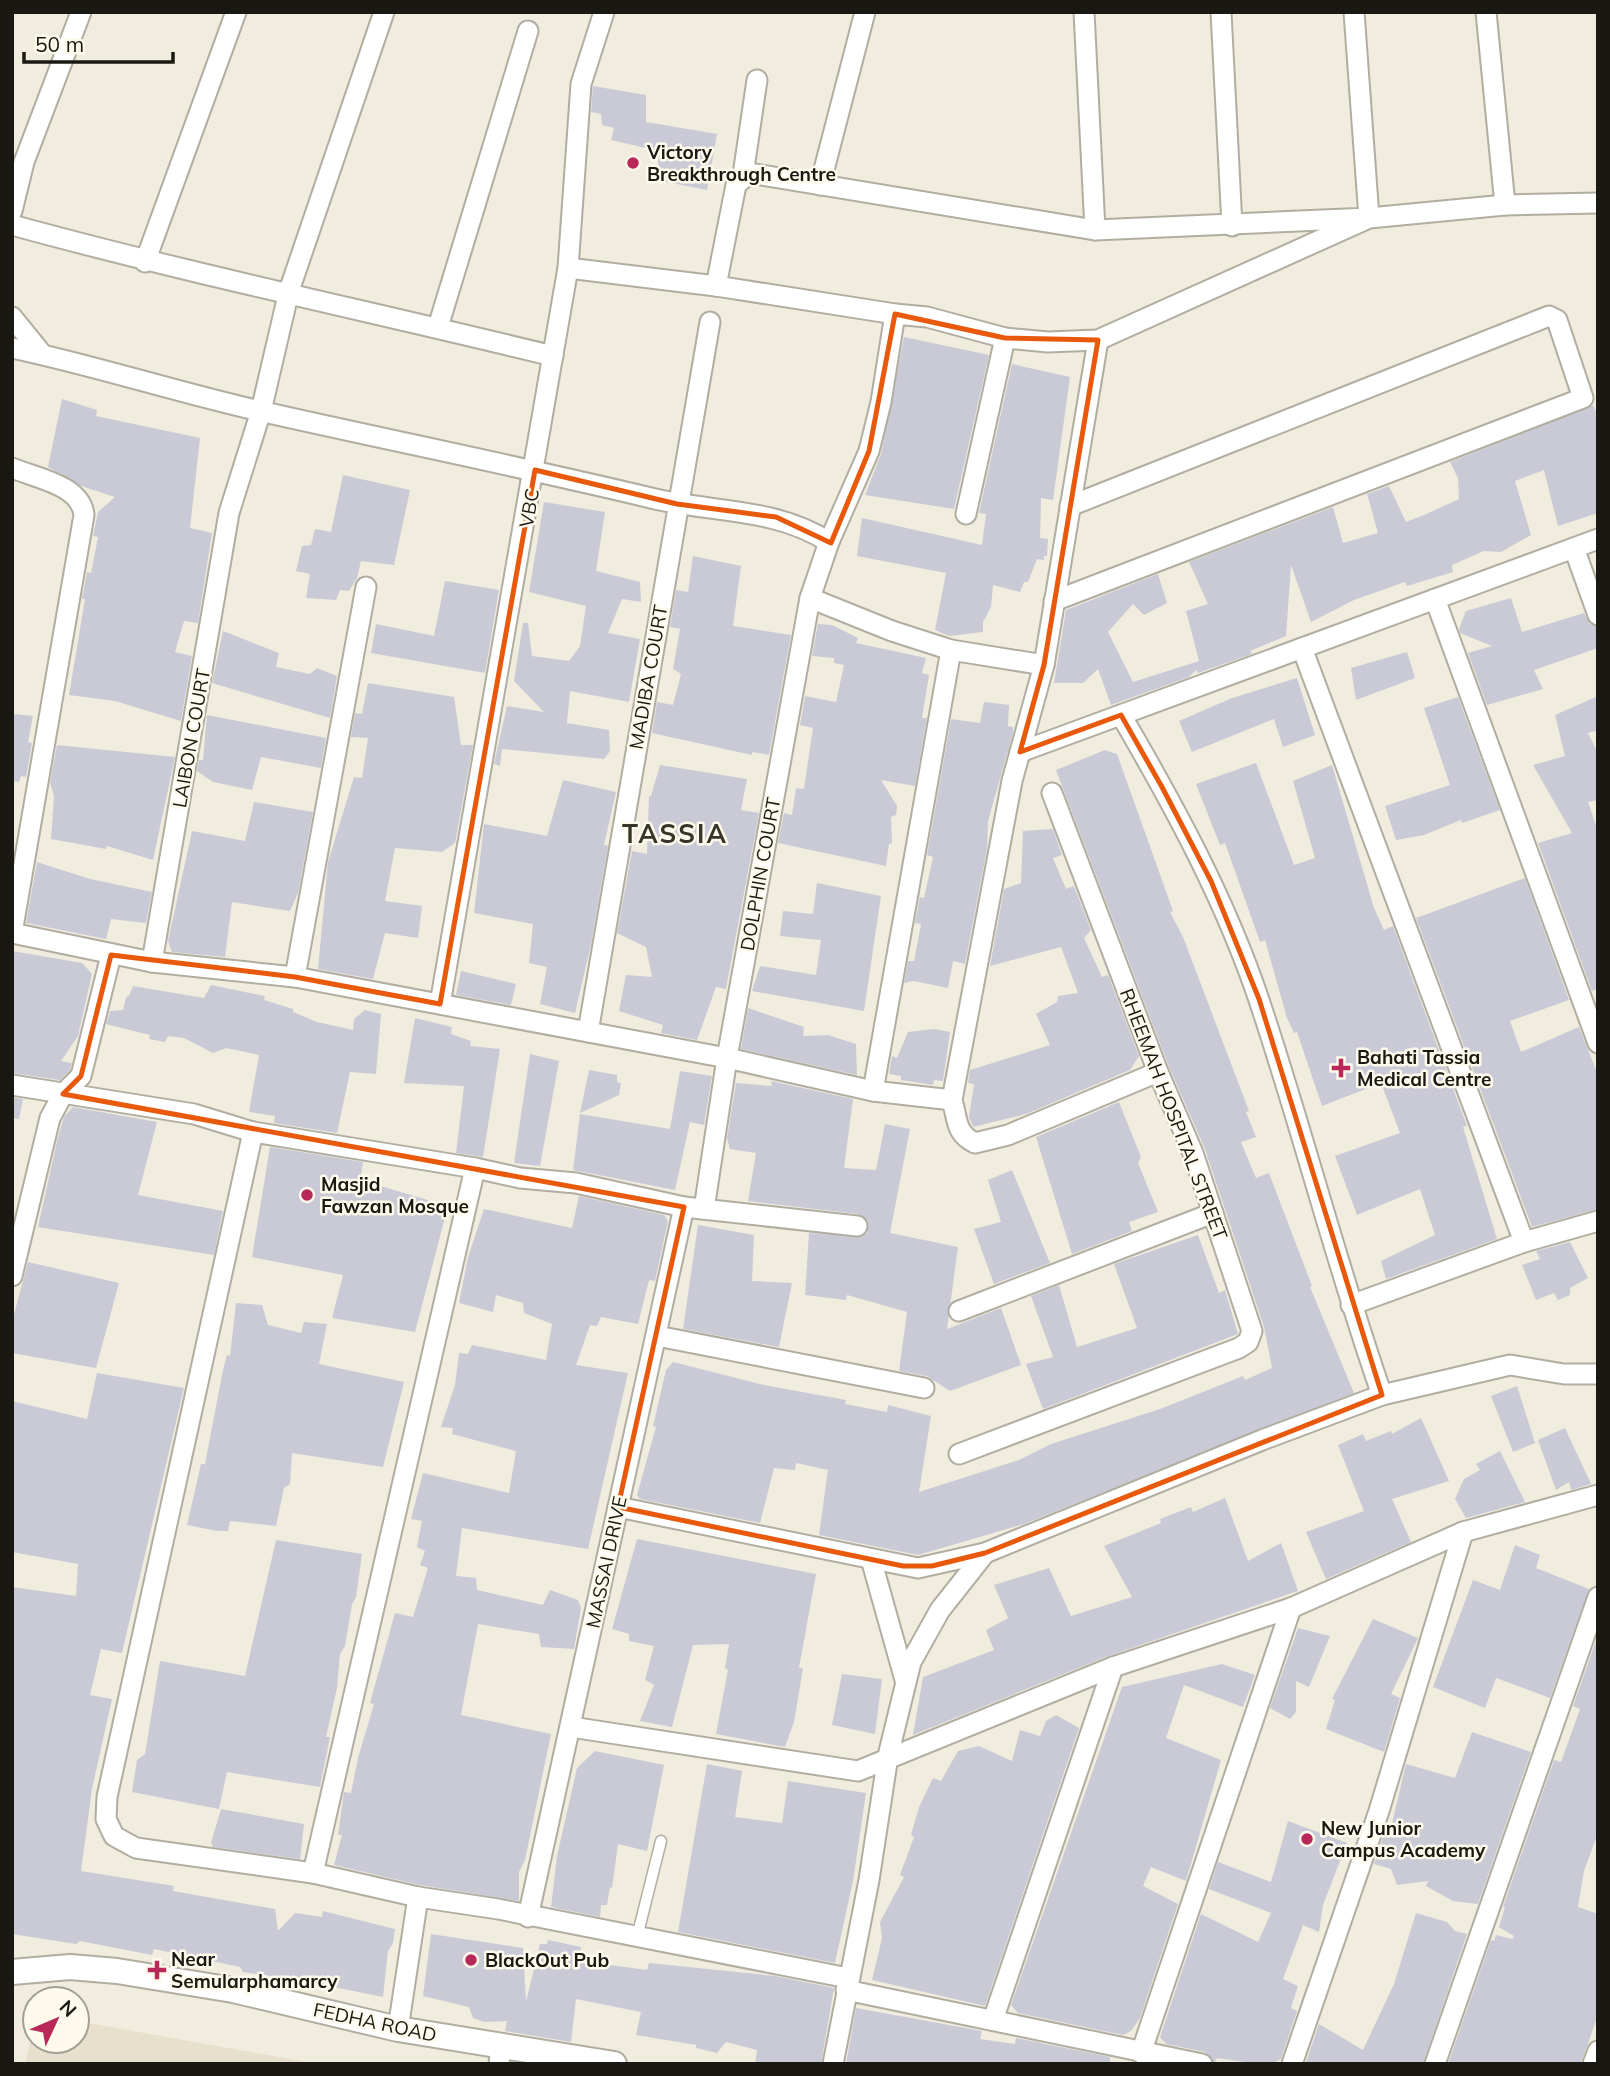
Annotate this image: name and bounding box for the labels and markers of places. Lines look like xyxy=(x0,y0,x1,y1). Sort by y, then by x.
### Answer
place label: Victory Breakthrough Centre xyxy=(646,140,836,186)
marker: Victory Breakthrough Centre xyxy=(625,155,641,171)
place label: Bahati Tassia Medical Centre xyxy=(1357,1045,1491,1091)
marker: Bahati Tassia Medical Centre xyxy=(1331,1058,1351,1078)
place label: Masjid Fawzan Mosque xyxy=(321,1172,469,1218)
marker: Masjid Fawzan Mosque xyxy=(299,1187,315,1203)
place label: New Junior Campus Academy xyxy=(1321,1816,1486,1862)
marker: New Junior Campus Academy xyxy=(1299,1831,1315,1847)
place label: Near Semularphamarcy xyxy=(171,1947,338,1993)
place label: BlackOut Pub xyxy=(485,1948,609,1972)
marker: BlackOut Pub xyxy=(463,1952,479,1968)
marker: Near Semularphamarcy xyxy=(149,1962,165,1978)

